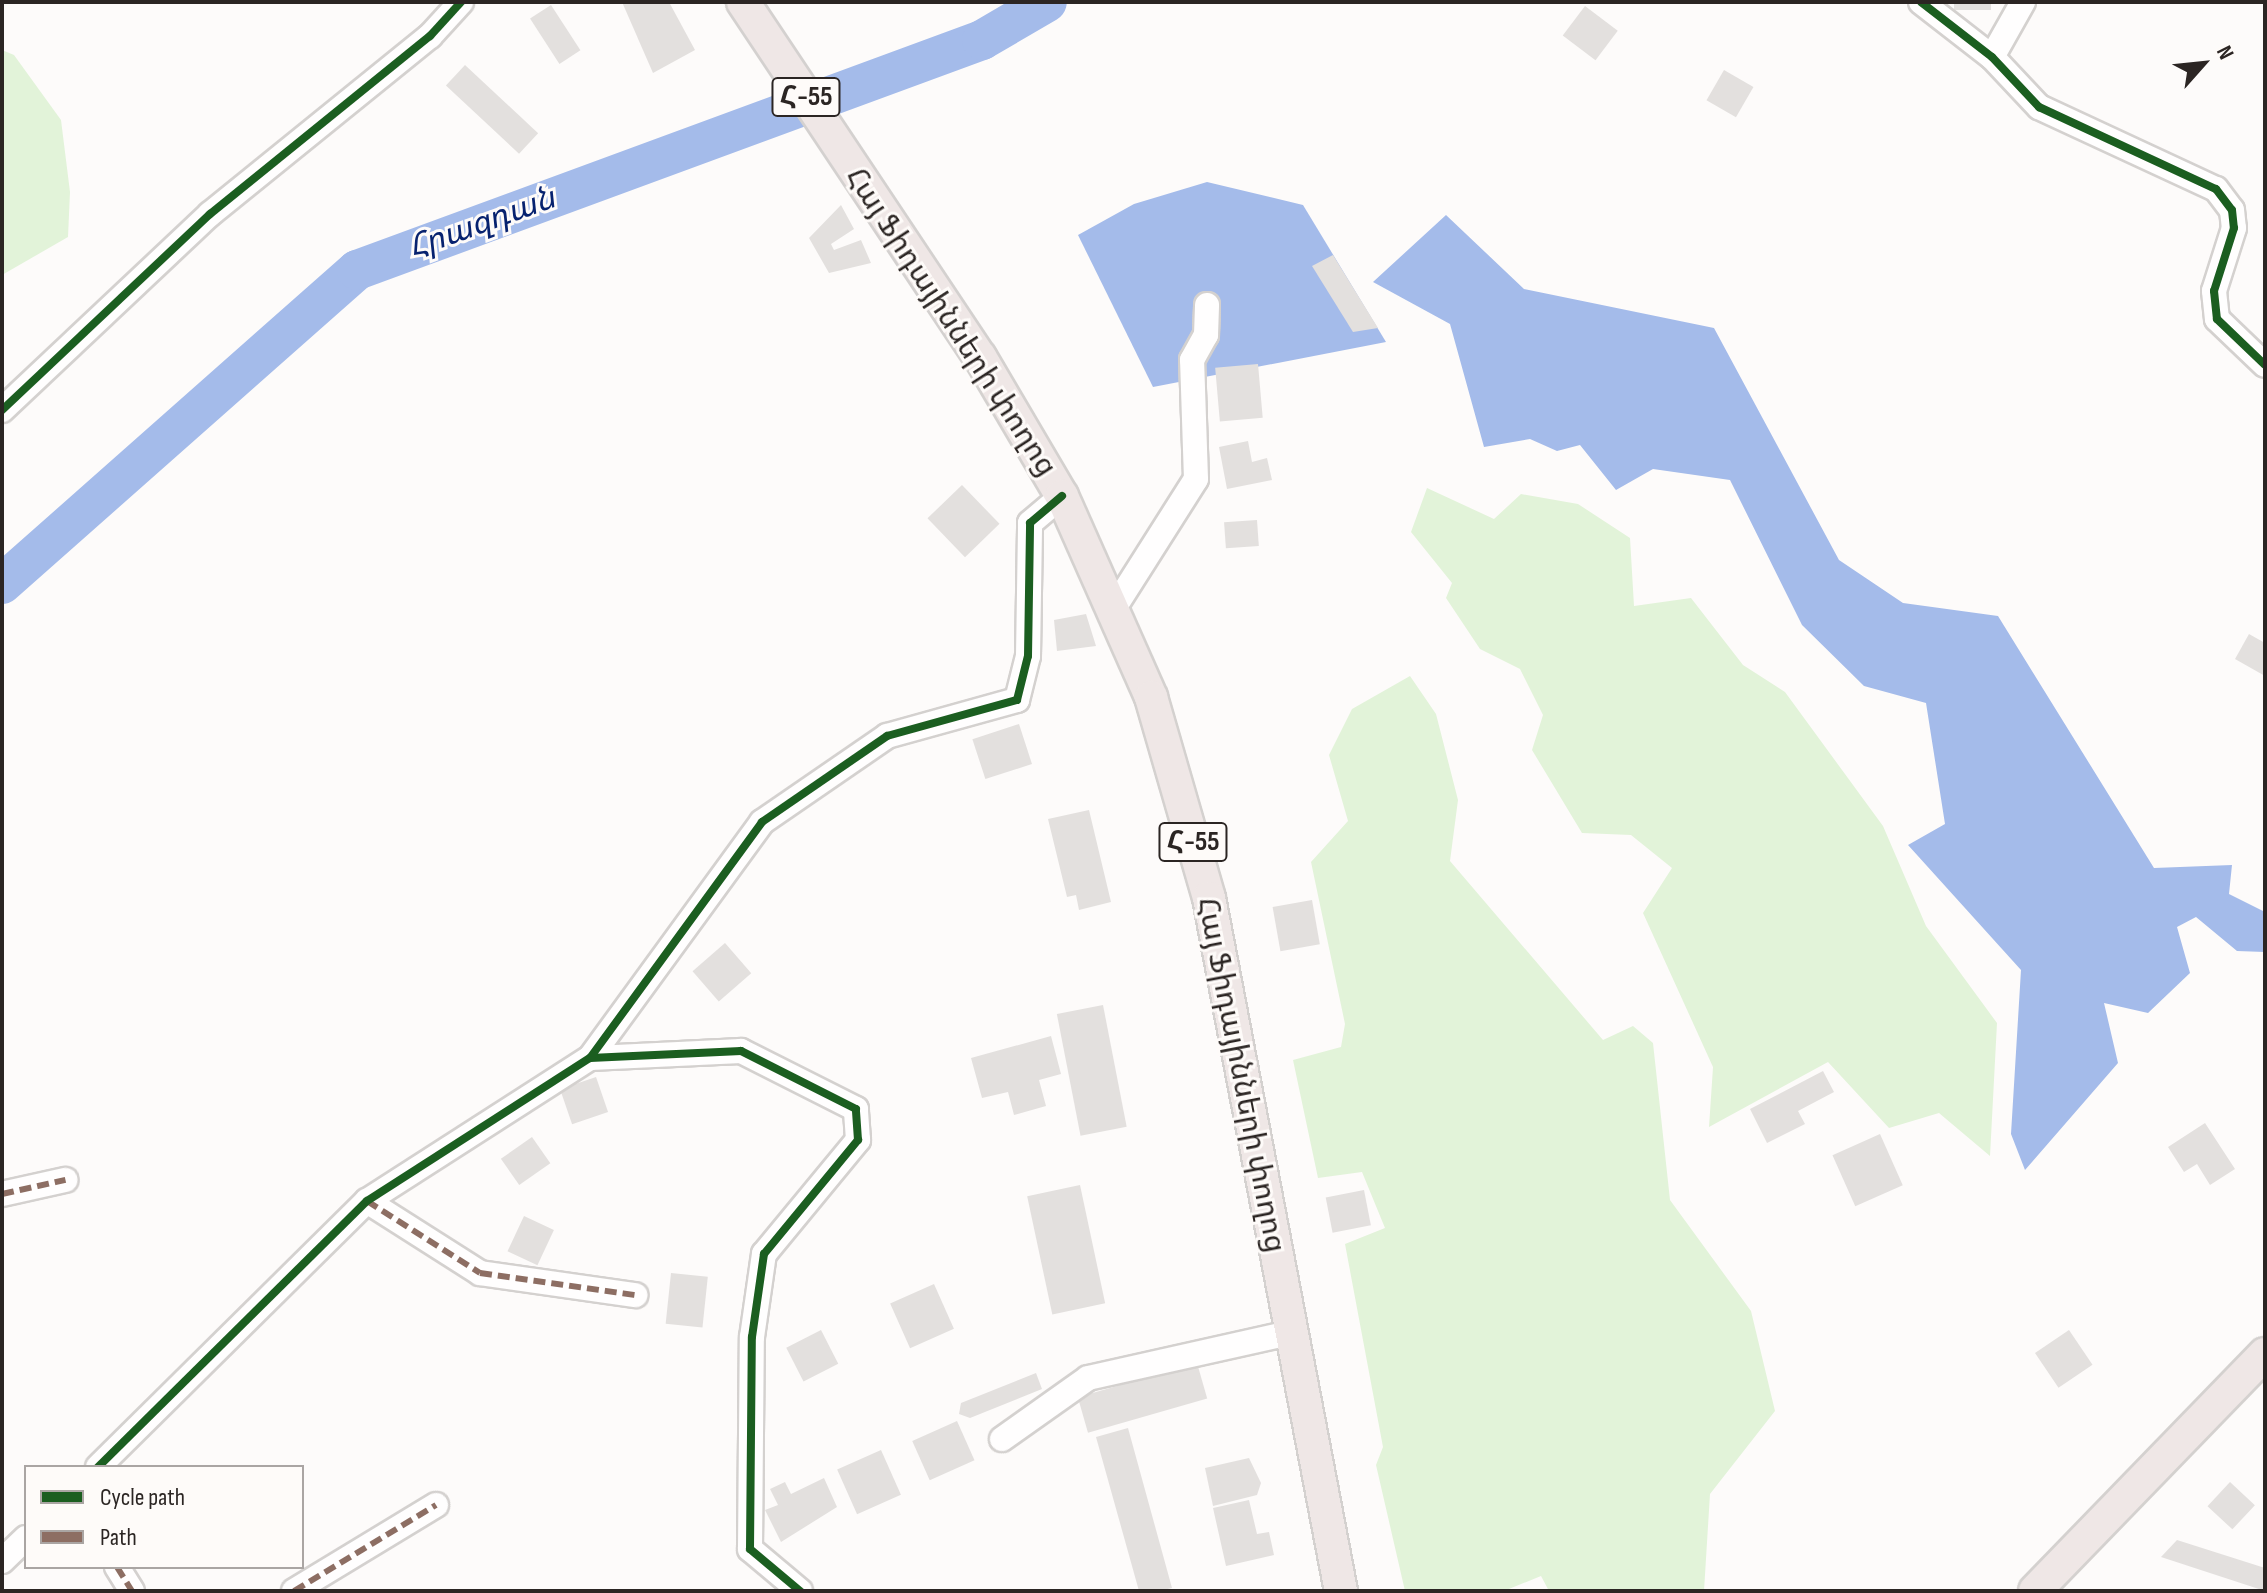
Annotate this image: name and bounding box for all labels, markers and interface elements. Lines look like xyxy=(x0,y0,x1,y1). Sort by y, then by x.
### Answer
north arrow xyxy=(2163,24,2243,104)
text: N xyxy=(2210,42,2240,64)
road number: Հ-55 xyxy=(770,73,842,121)
street label: Հայ Ֆիդայինների փողոց xyxy=(838,161,1064,483)
water label: Հրազդան xyxy=(403,180,561,268)
road number: Հ-55 xyxy=(1157,818,1229,866)
street label: Հայ Ֆիդայինների փողոց xyxy=(1189,894,1293,1256)
legend xyxy=(24,1465,304,1569)
text: Cycle path xyxy=(100,1483,185,1512)
text: Path xyxy=(100,1523,137,1552)

